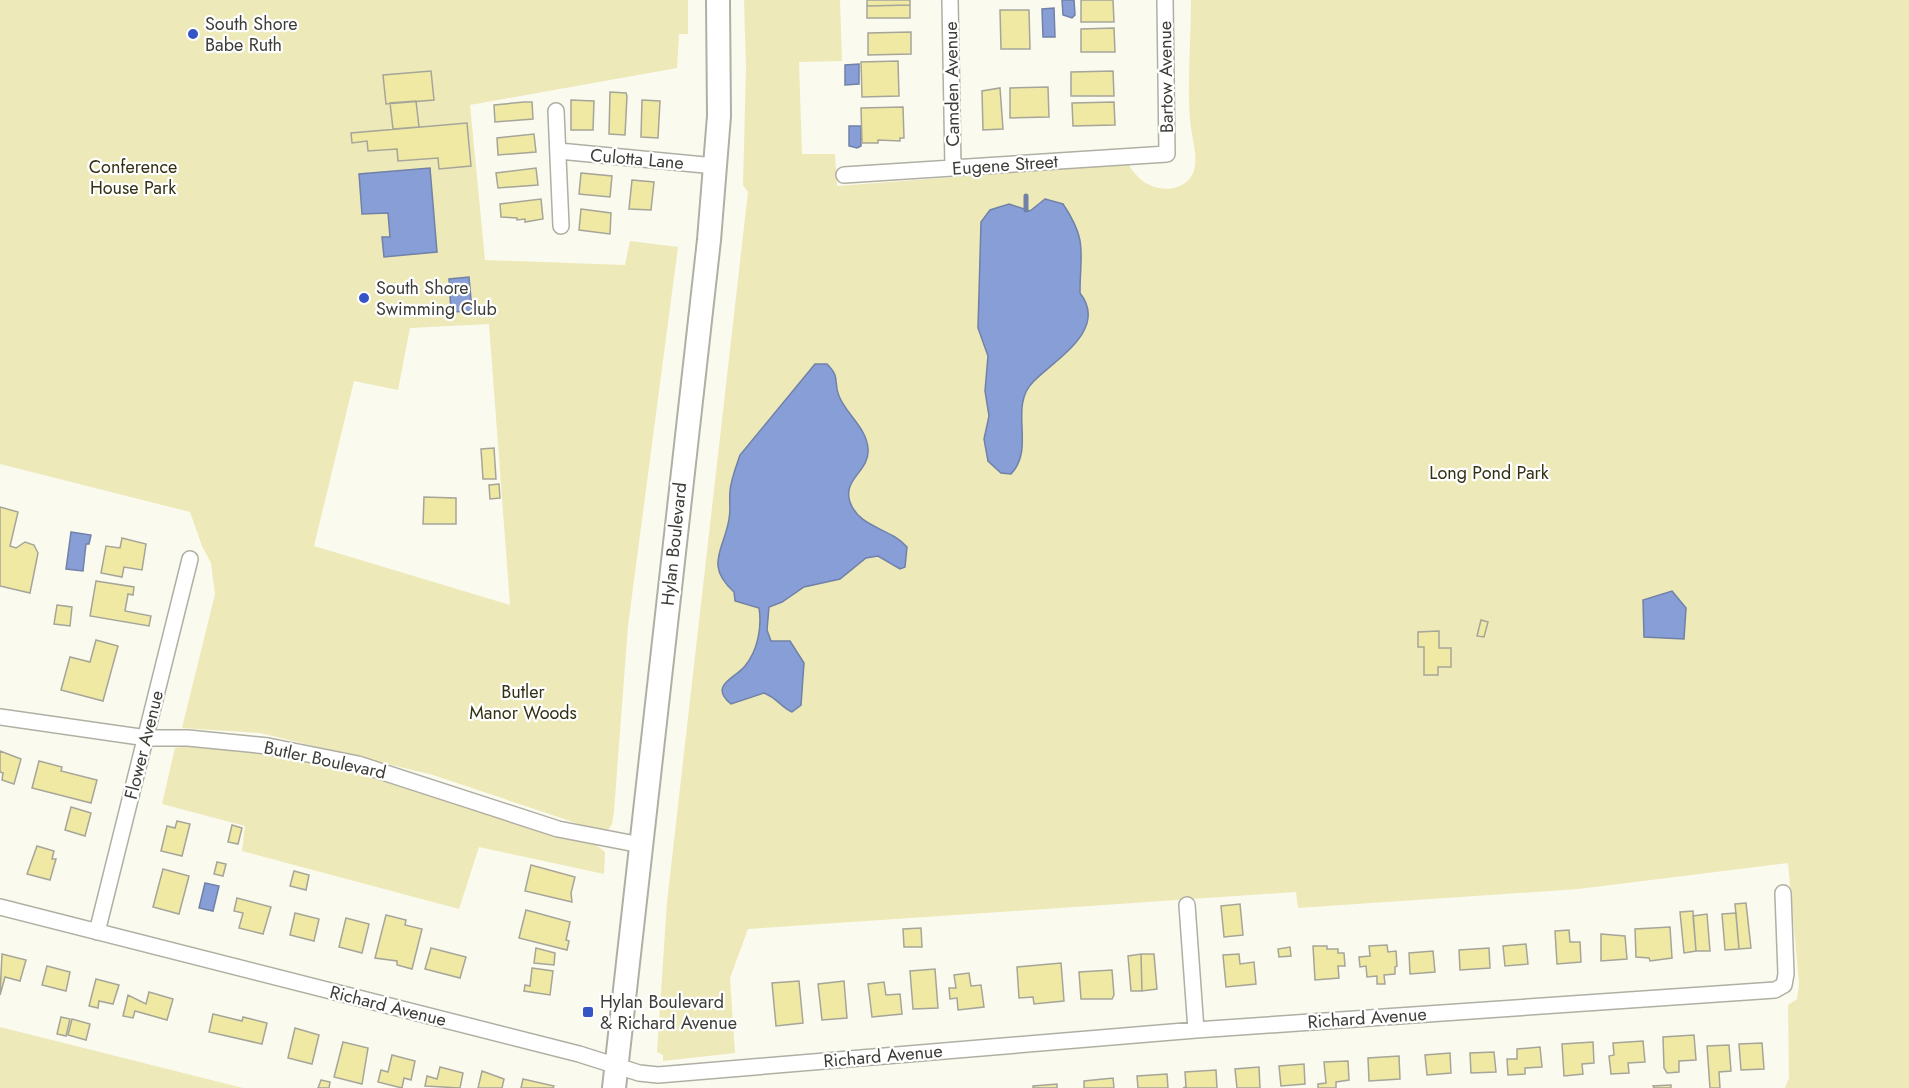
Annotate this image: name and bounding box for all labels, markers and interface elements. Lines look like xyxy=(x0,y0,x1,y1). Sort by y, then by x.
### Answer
place label: South Shore Babe Ruth xyxy=(205,11,298,58)
street label: Camden Avenue xyxy=(938,21,966,147)
street label: Bartow Avenue xyxy=(1152,21,1180,133)
marker: South Shore Babe Ruth xyxy=(186,27,200,41)
street label: Culotta Lane xyxy=(589,142,685,176)
street label: Eugene Street xyxy=(951,148,1059,182)
park label: Conference House Park xyxy=(89,154,177,201)
place label: South Shore Swimming Club xyxy=(376,275,497,322)
marker: South Shore Swimming Club xyxy=(357,291,371,305)
park label: Long Pond Park xyxy=(1429,460,1549,486)
street label: Hylan Boulevard xyxy=(655,481,693,607)
park label: Butler Manor Woods xyxy=(469,679,577,726)
street label: Flower Avenue xyxy=(118,688,170,802)
street label: Butler Boulevard xyxy=(262,734,388,786)
street label: Richard Avenue xyxy=(327,979,449,1033)
place label: Hylan Boulevard & Richard Avenue xyxy=(600,989,737,1036)
street label: Richard Avenue xyxy=(1307,1001,1427,1035)
marker: Hylan Boulevard & Richard Avenue xyxy=(581,1005,595,1019)
street label: Richard Avenue xyxy=(822,1038,944,1074)

